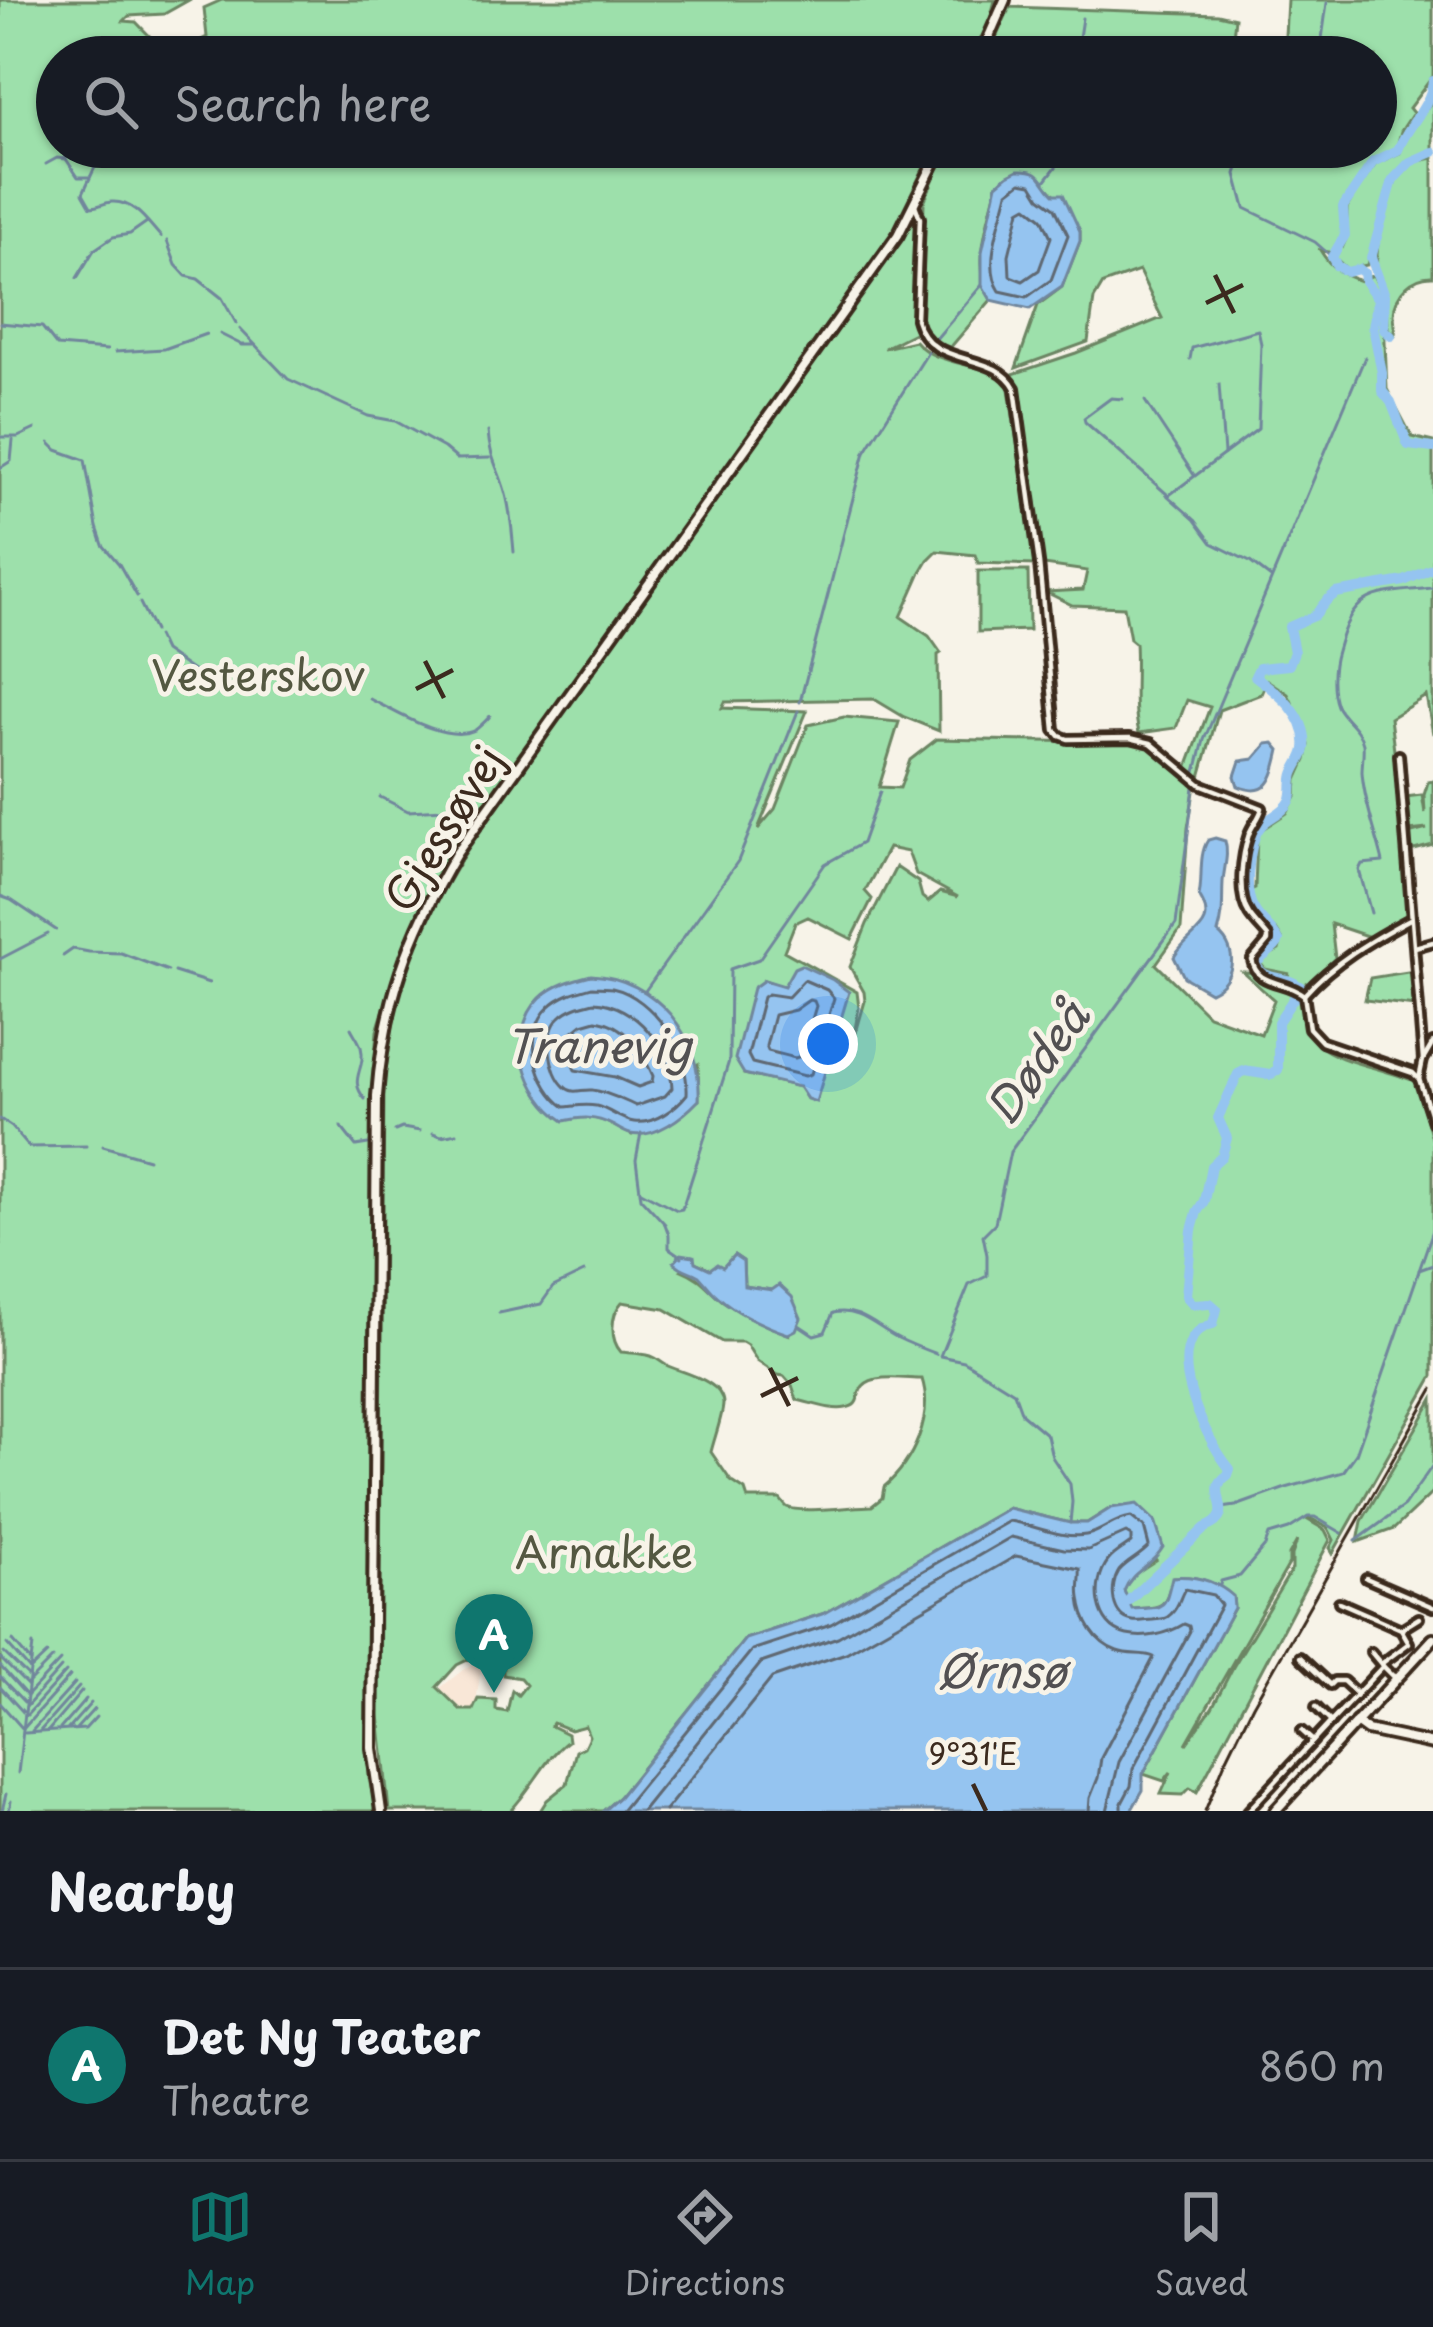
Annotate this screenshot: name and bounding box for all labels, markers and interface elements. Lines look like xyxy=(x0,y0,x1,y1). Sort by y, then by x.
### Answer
search box xyxy=(36,36,1397,168)
text: Search here xyxy=(174,68,431,136)
icon: search xyxy=(78,69,144,135)
park label: Vesterskov xyxy=(151,642,365,705)
street label: Gjessøvej xyxy=(367,733,519,923)
water label: Dødeå xyxy=(967,984,1105,1137)
water label: Tranevig xyxy=(505,1010,694,1078)
your location xyxy=(798,1014,858,1074)
park label: Arnakke xyxy=(515,1519,693,1582)
pin: A xyxy=(455,1594,533,1693)
water label: Ørnsø xyxy=(938,1635,1072,1703)
text: 9°31'E xyxy=(929,1730,1017,1775)
text: Nearby xyxy=(48,1851,235,1928)
text: Det Ny Teater xyxy=(162,2001,480,2069)
text: A xyxy=(72,2035,102,2094)
text: 860 m xyxy=(1259,2035,1385,2094)
text: Theatre xyxy=(162,2069,310,2128)
tab: Map xyxy=(185,2184,255,2306)
tab: Directions xyxy=(625,2184,785,2306)
tab: Saved xyxy=(1155,2184,1248,2306)

